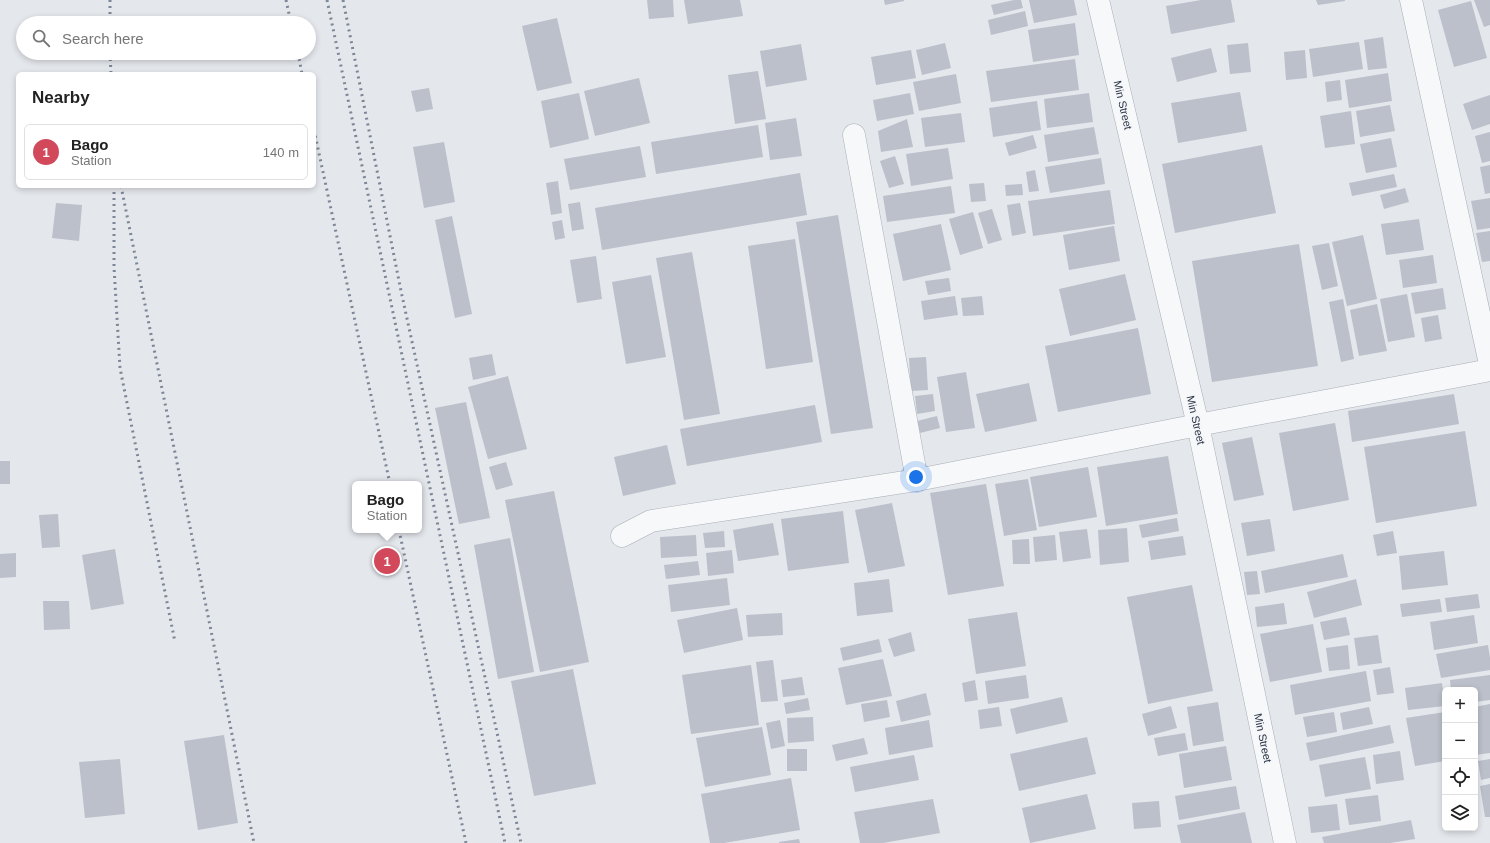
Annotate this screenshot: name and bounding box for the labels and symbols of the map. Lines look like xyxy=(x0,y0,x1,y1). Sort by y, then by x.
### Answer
street label: Min Street xyxy=(1112,79,1134,131)
street label: Min Street xyxy=(1185,394,1207,446)
your location xyxy=(906,467,926,487)
pin: 1 xyxy=(374,546,400,576)
street label: Min Street xyxy=(1252,712,1274,764)

